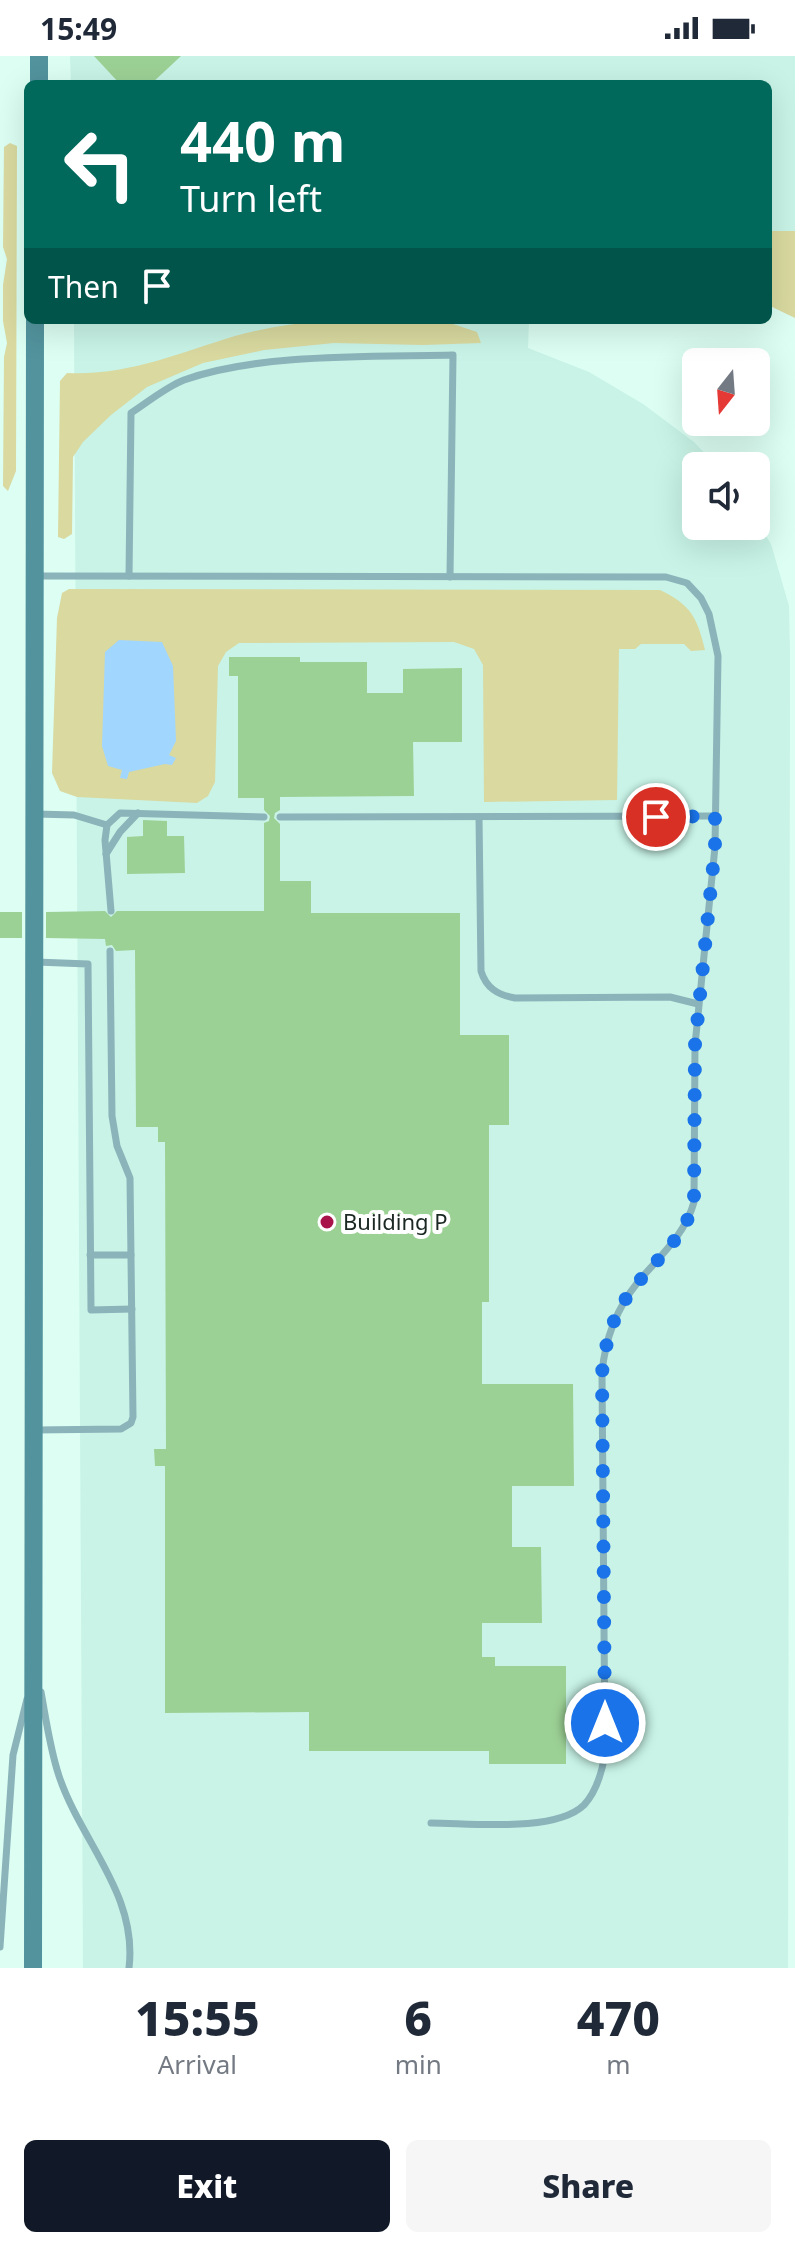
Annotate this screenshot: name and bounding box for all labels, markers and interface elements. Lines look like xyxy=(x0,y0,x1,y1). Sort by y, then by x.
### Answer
text: 15:49 xyxy=(40,8,117,49)
text: 440 m xyxy=(180,102,345,178)
icon: left xyxy=(48,112,152,216)
text: Turn left xyxy=(180,174,322,223)
icon: arrive xyxy=(135,264,179,308)
text: Then xyxy=(48,266,119,307)
north arrow xyxy=(682,348,770,436)
map controls xyxy=(682,348,770,540)
button: sound xyxy=(682,452,770,540)
pin xyxy=(622,783,690,851)
icon: arrive xyxy=(634,795,678,839)
place label: Building P xyxy=(343,1206,448,1236)
marker: Building P xyxy=(318,1213,336,1231)
position arrow xyxy=(563,1681,647,1765)
text: 15:55 xyxy=(135,1985,260,2050)
text: 6 xyxy=(404,1985,432,2050)
text: 470 xyxy=(577,1985,660,2050)
text: Arrival xyxy=(158,2046,237,2082)
text: min xyxy=(395,2046,442,2082)
text: m xyxy=(606,2046,631,2082)
button: Exit xyxy=(24,2140,390,2232)
button: Share xyxy=(406,2140,771,2232)

